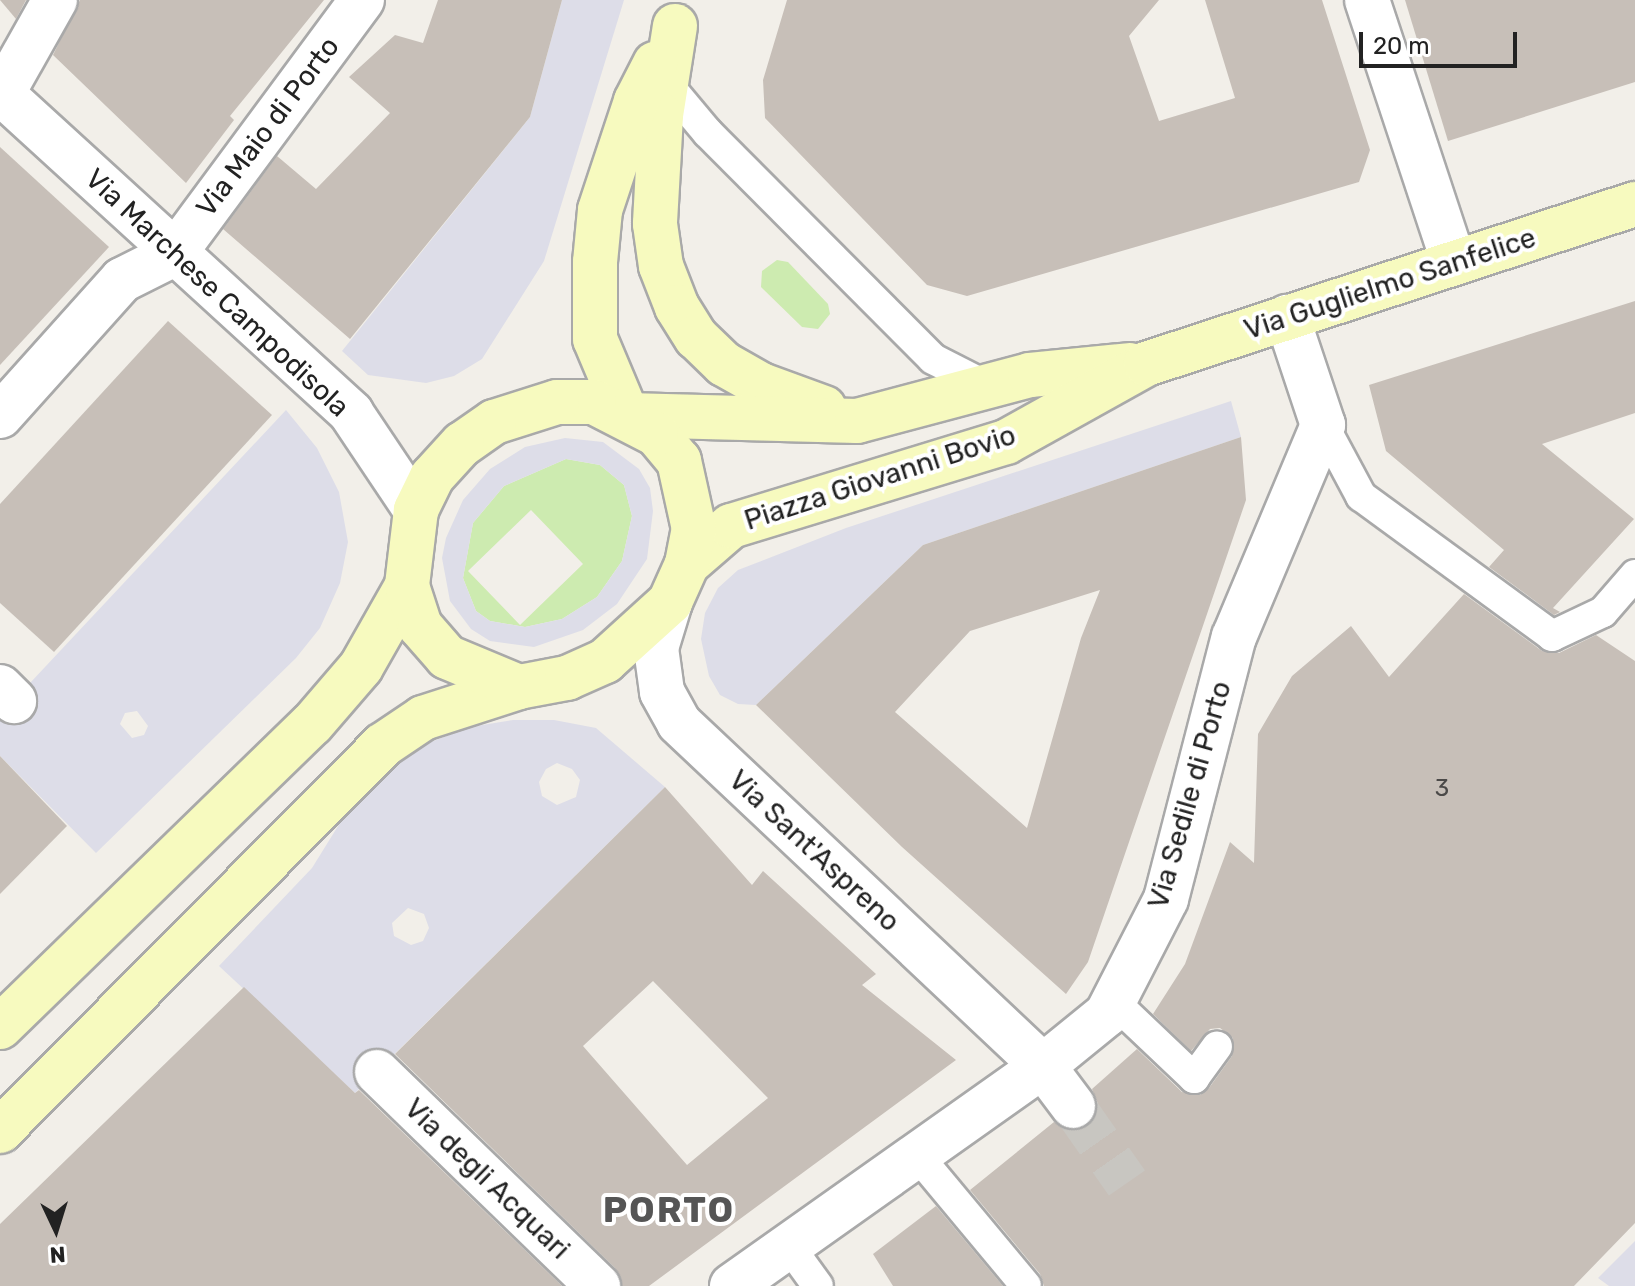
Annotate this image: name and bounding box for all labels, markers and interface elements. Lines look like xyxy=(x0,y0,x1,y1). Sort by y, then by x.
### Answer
scale bar xyxy=(1363,16,1521,66)
street label: Via Maio di Porto xyxy=(189,30,347,224)
text: 20 m xyxy=(1373,32,1430,60)
street label: Via Marchese Campodisola xyxy=(78,162,356,424)
street label: Via Guglielmo Sanfelice xyxy=(1240,221,1540,347)
street label: Piazza Giovanni Bovio xyxy=(740,418,1020,538)
street label: Via Sedile di Porto xyxy=(1141,677,1239,913)
street label: Via Sant'Aspreno xyxy=(722,763,906,939)
house number: 3 xyxy=(1435,775,1449,803)
street label: Via degli Acquari xyxy=(397,1091,577,1267)
district label: PORTO xyxy=(603,1188,735,1232)
north arrow xyxy=(16,1190,96,1270)
text: N xyxy=(49,1240,67,1268)

